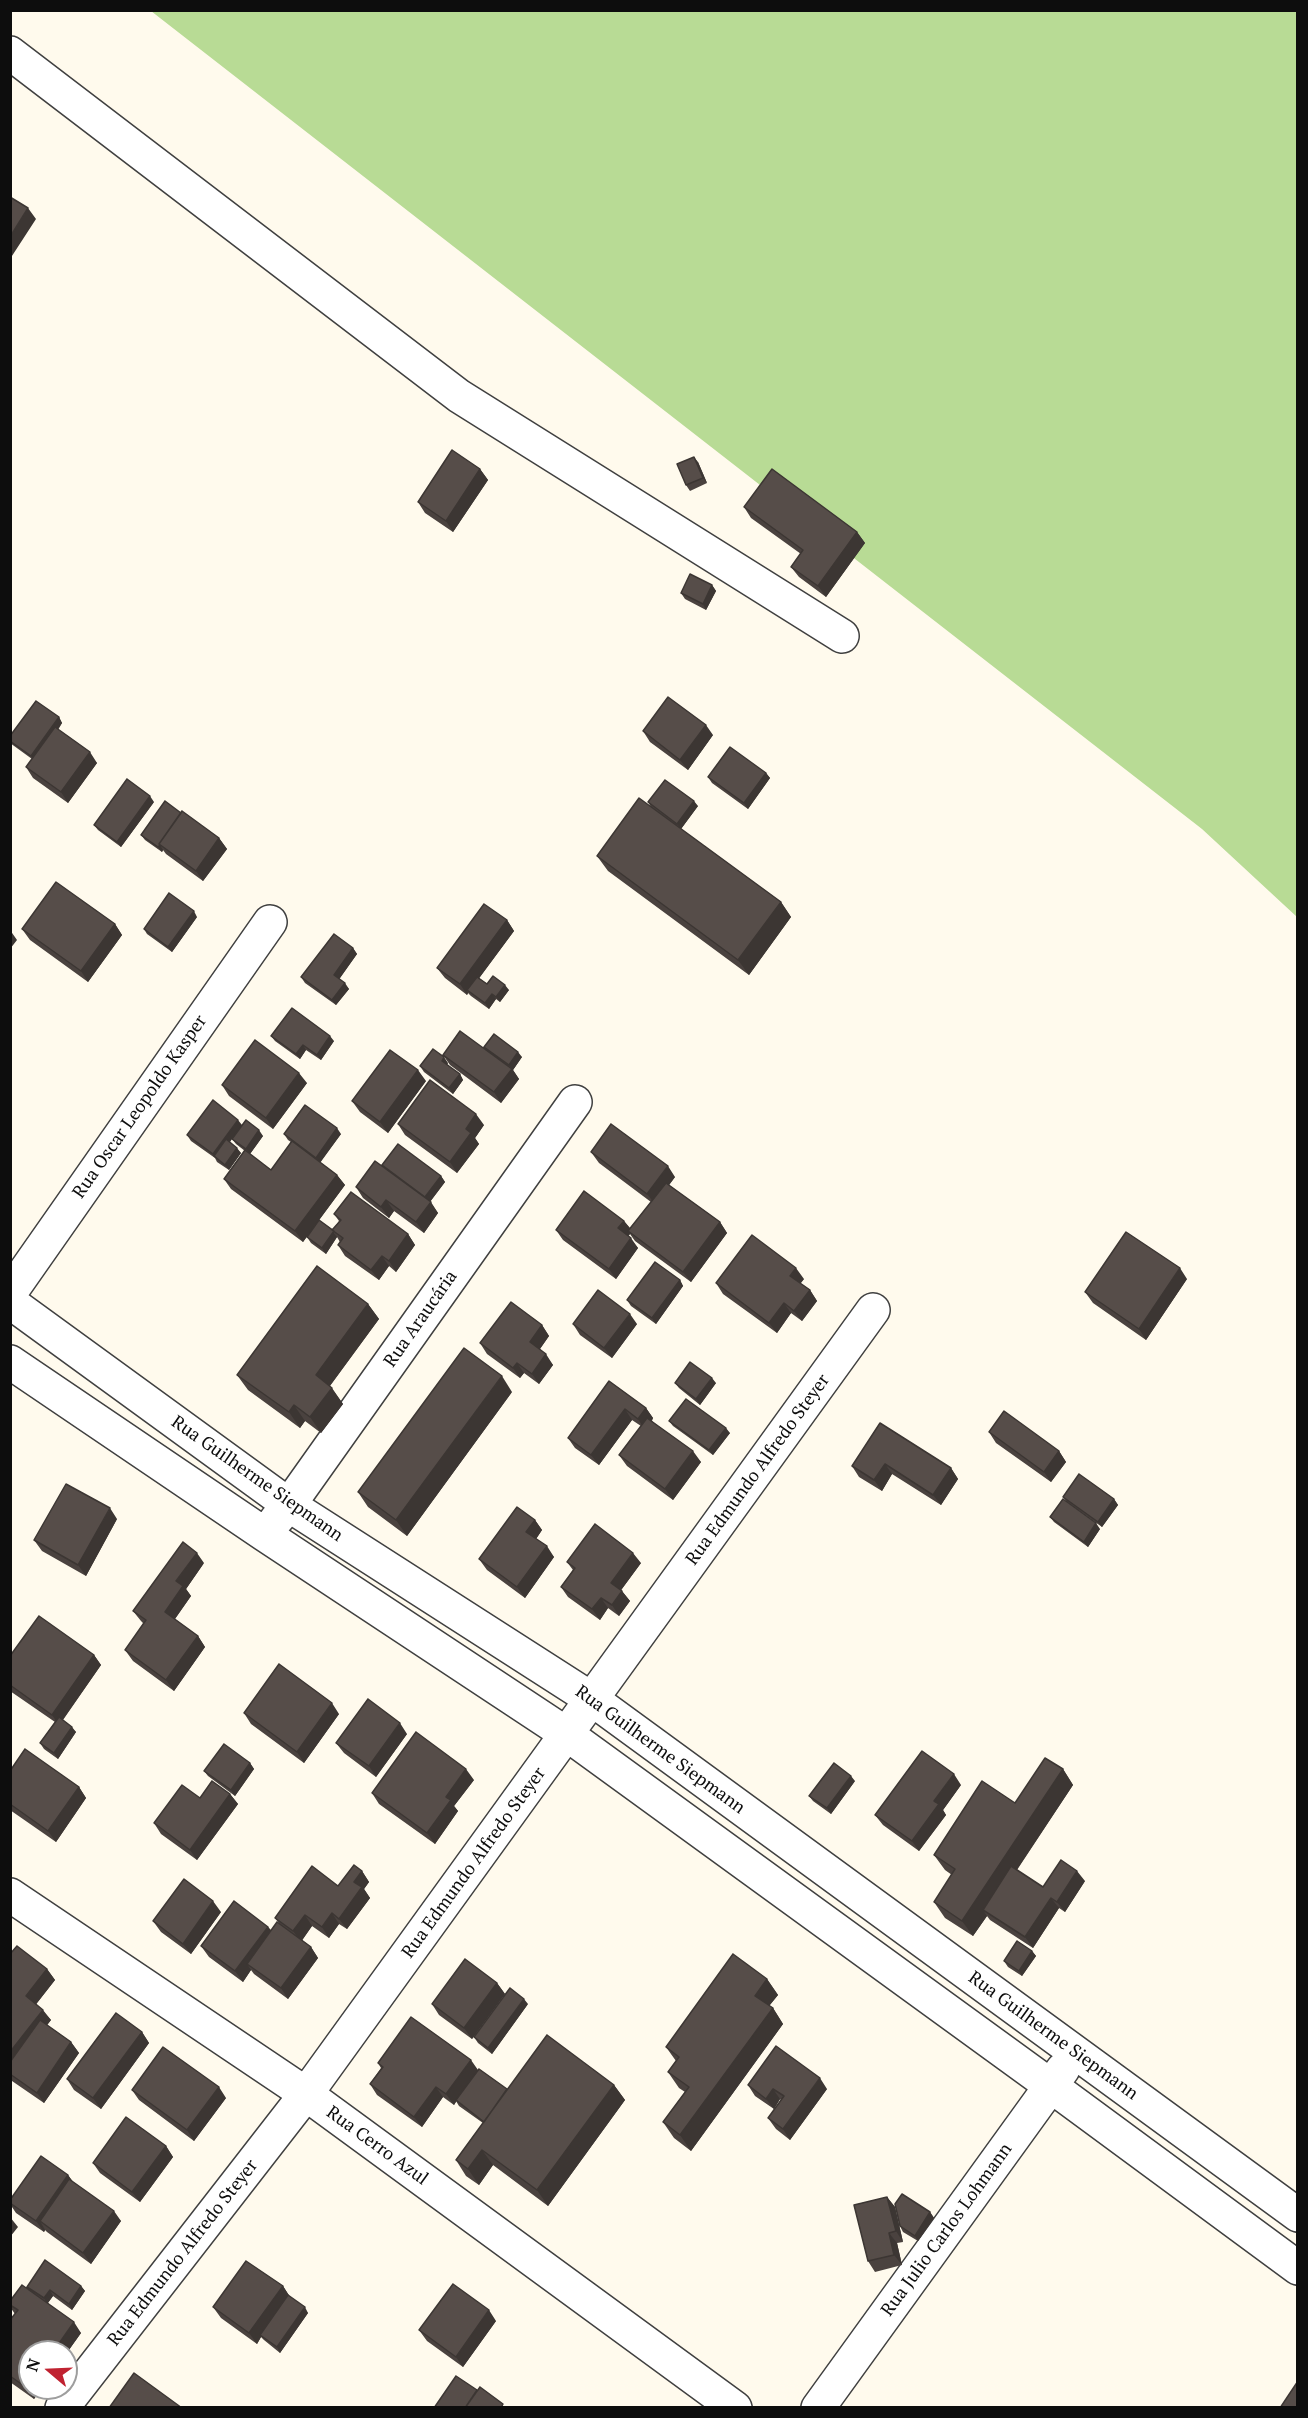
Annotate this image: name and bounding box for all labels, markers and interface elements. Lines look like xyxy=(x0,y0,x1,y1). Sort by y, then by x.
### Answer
street label: Rua Oscar Leopoldo Kasper xyxy=(68,1011,212,1203)
street label: Rua Araucária xyxy=(380,1267,462,1371)
street label: Rua Edmundo Alfredo Steyer xyxy=(682,1370,834,1570)
street label: Rua Guilherme Siepmann xyxy=(167,1411,347,1547)
street label: Rua Guilherme Siepmann xyxy=(571,1681,749,1819)
street label: Rua Edmundo Alfredo Steyer xyxy=(398,1763,550,1963)
street label: Rua Guilherme Siepmann xyxy=(964,1967,1142,2105)
street label: Rua Cerro Azul xyxy=(322,2102,432,2190)
street label: Rua Julio Carlos Lohmann xyxy=(877,2139,1017,2321)
street label: Rua Edmundo Alfredo Steyer xyxy=(104,2156,262,2350)
north arrow xyxy=(18,2340,78,2400)
text: N xyxy=(20,2355,45,2374)

